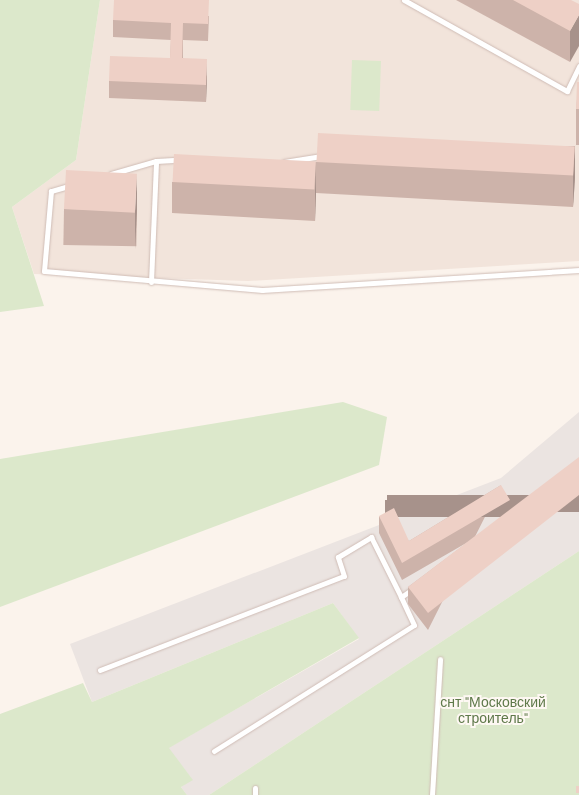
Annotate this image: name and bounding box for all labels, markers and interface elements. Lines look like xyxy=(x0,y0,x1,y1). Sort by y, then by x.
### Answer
park label: снт "Московский строитель" xyxy=(440,694,546,726)

